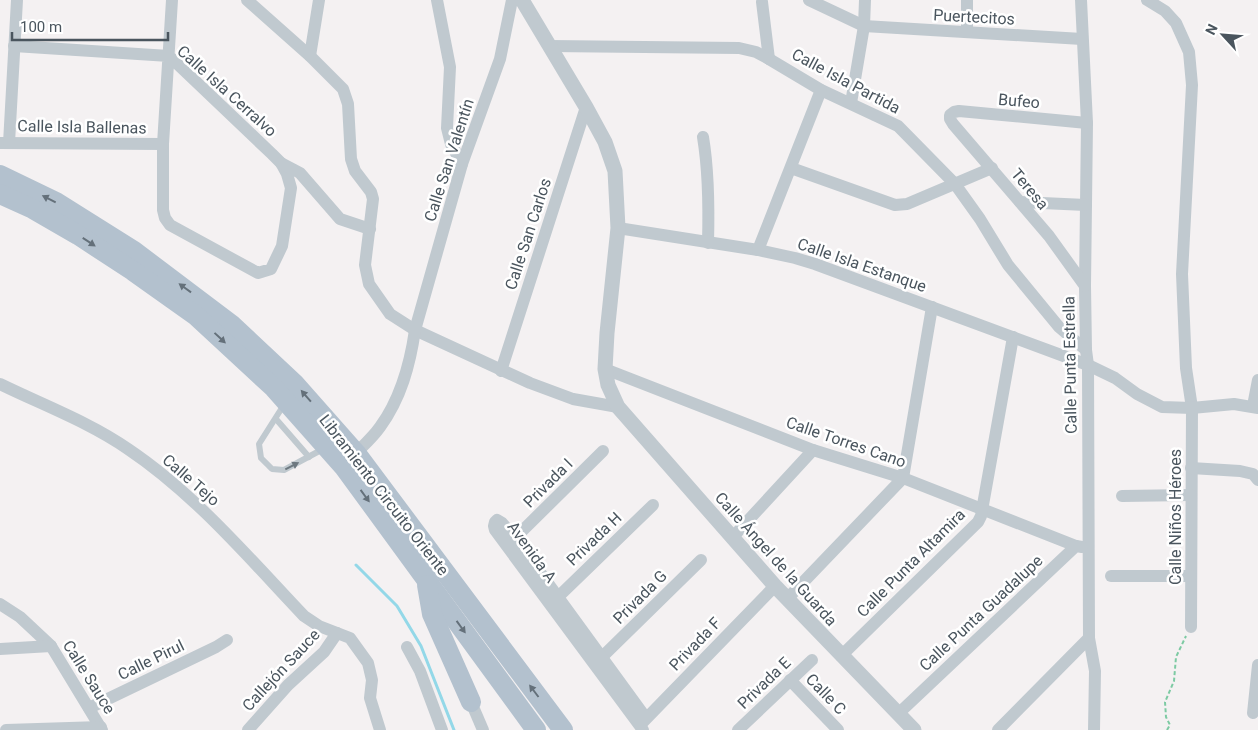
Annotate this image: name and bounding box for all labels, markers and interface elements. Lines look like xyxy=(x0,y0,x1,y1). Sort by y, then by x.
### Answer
street label: Puertecitos xyxy=(933,5,1015,29)
scale bar xyxy=(12,10,169,42)
north arrow xyxy=(1198,10,1248,60)
text: 100 m xyxy=(20,18,62,36)
text: N xyxy=(1202,21,1221,37)
street label: Calle Isla Cerralvo xyxy=(173,41,281,141)
street label: Calle Isla Partida xyxy=(789,44,903,118)
street label: Bufeo xyxy=(997,90,1041,112)
street label: Calle San Valentín xyxy=(420,96,478,224)
street label: Calle Isla Ballenas xyxy=(17,116,147,138)
street label: Teresa xyxy=(1007,165,1053,213)
street label: Calle San Carlos xyxy=(501,176,555,292)
one-way arrow xyxy=(42,195,57,203)
street label: Calle Isla Estanque xyxy=(795,234,929,296)
one-way arrow xyxy=(82,237,96,247)
one-way arrow xyxy=(178,283,192,293)
street label: Calle Punta Estrella xyxy=(1059,296,1081,434)
one-way arrow xyxy=(213,332,225,344)
one-way arrow xyxy=(300,391,312,403)
street label: Libramiento Circuito Oriente xyxy=(315,411,453,579)
street label: Calle Torres Cano xyxy=(784,413,908,471)
street label: Calle Niños Héroes xyxy=(1166,449,1185,585)
street label: Calle Tejo xyxy=(159,450,223,510)
street label: Privada I xyxy=(519,454,577,512)
one-way arrow xyxy=(285,462,300,470)
street label: Calle Ángel de la Guarda xyxy=(711,488,841,630)
one-way arrow xyxy=(360,489,370,503)
street label: Calle Punta Altamira xyxy=(853,505,969,621)
street label: Privada H xyxy=(563,508,625,570)
street label: Avenida A xyxy=(503,518,561,587)
street label: Calle Punta Guadalupe xyxy=(916,551,1046,675)
street label: Privada G xyxy=(609,566,671,628)
street label: Privada F xyxy=(665,613,725,674)
one-way arrow xyxy=(456,620,466,634)
street label: Callejón Sauce xyxy=(238,625,324,715)
street label: Calle Pirul xyxy=(115,636,187,684)
street label: Calle Sauce xyxy=(59,637,119,717)
street label: Privada E xyxy=(733,653,795,713)
street label: Calle C xyxy=(802,670,850,718)
one-way arrow xyxy=(528,685,539,698)

